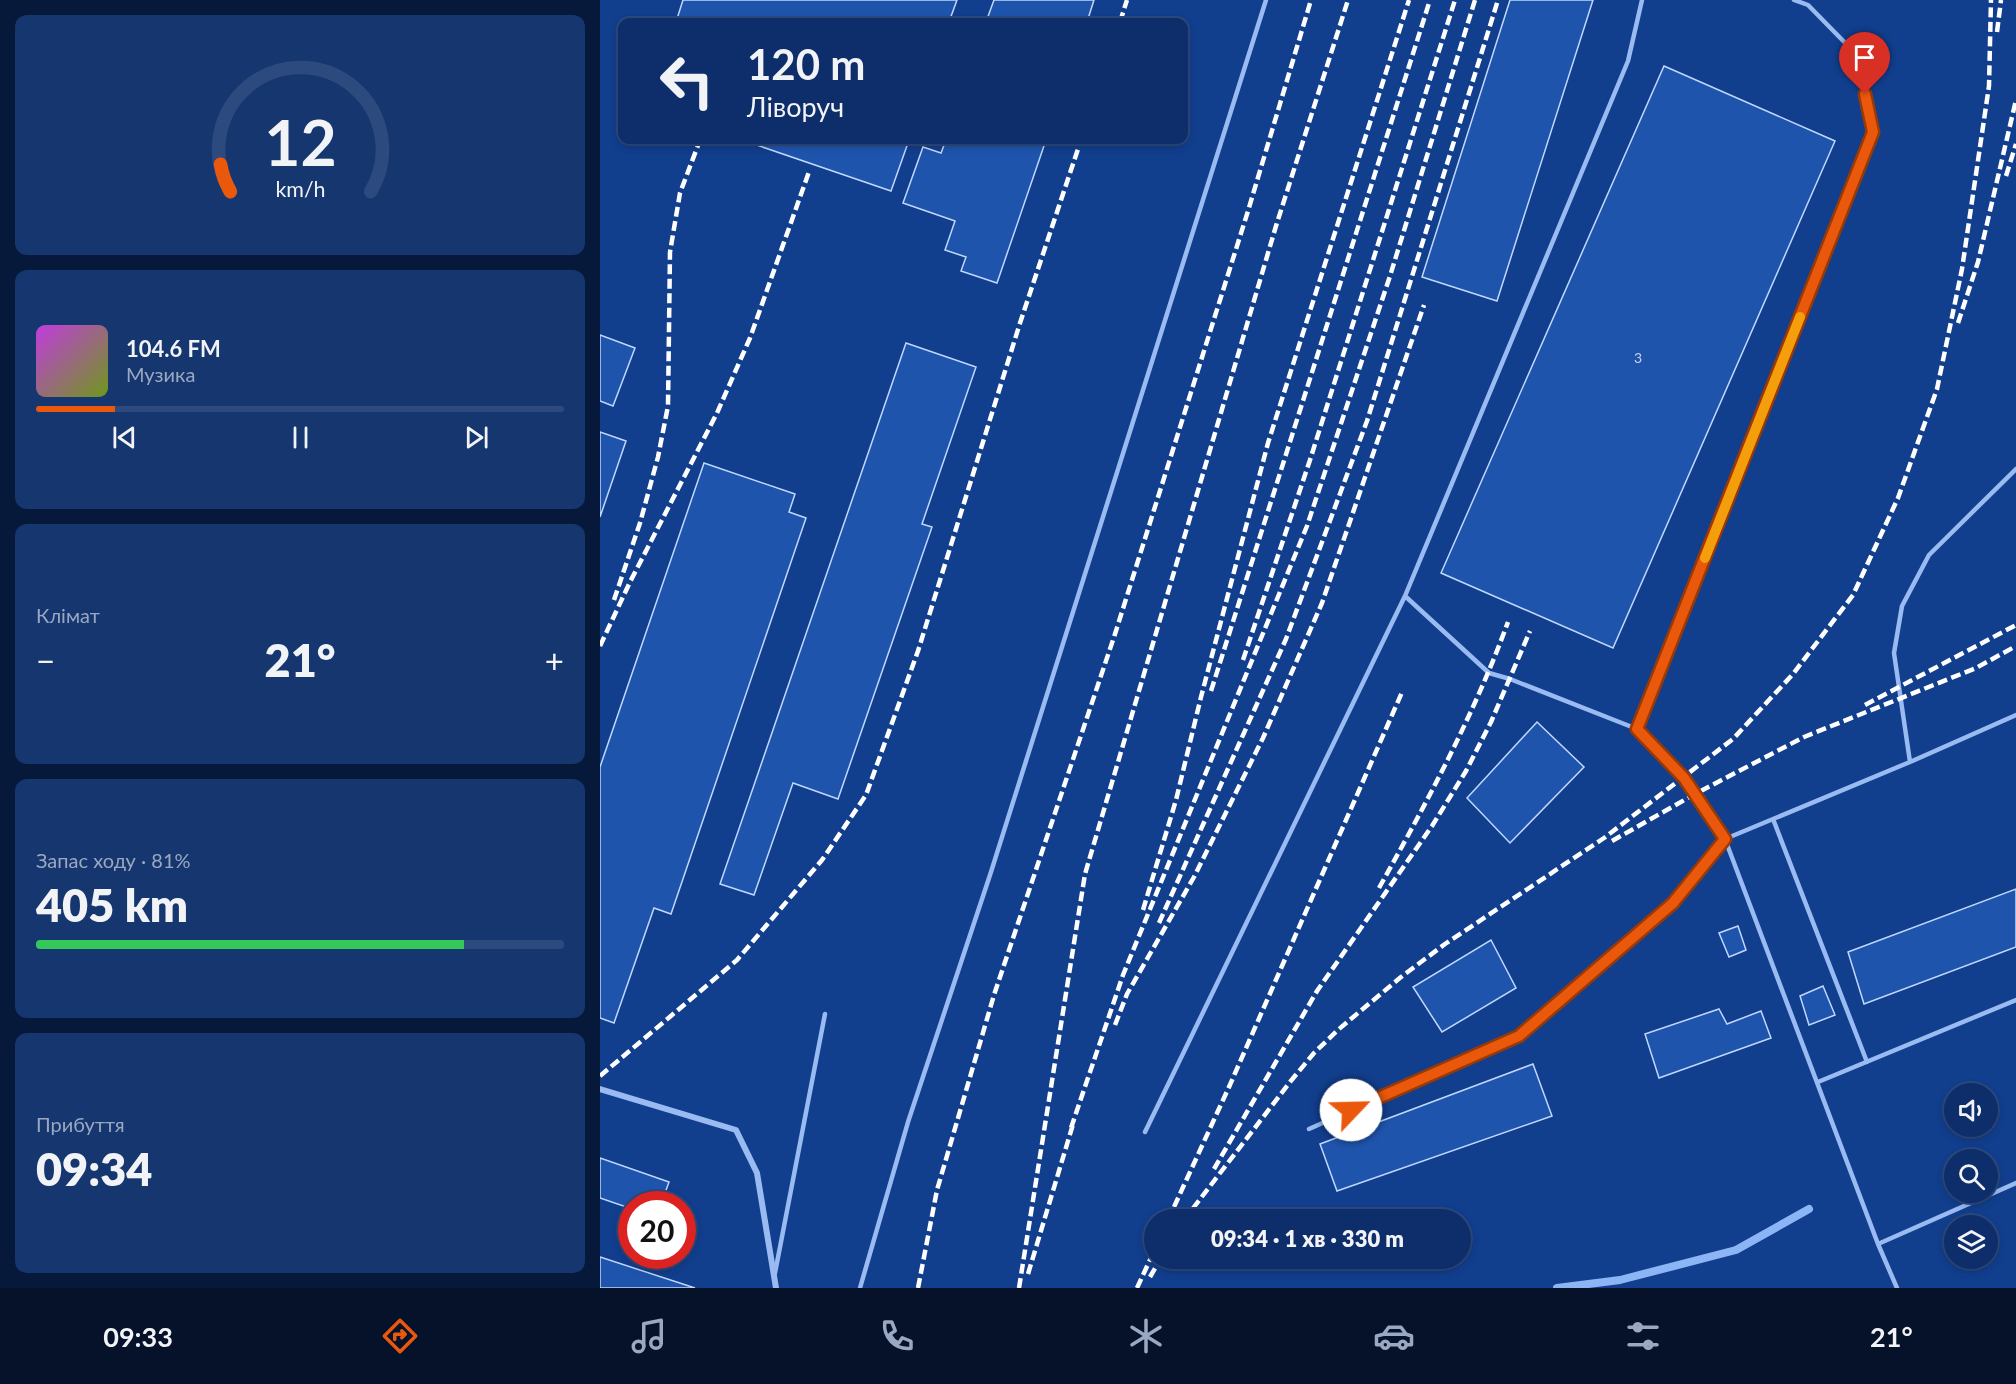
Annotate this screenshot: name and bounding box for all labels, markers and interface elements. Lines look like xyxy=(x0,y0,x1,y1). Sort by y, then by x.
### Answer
pin xyxy=(1839,32,1890,94)
text: 120 m xyxy=(747,39,865,89)
icon: arrive xyxy=(1848,41,1881,74)
icon: left xyxy=(648,42,726,120)
text: Ліворуч xyxy=(747,90,844,123)
text: 12 xyxy=(264,104,336,179)
text: km/h xyxy=(275,176,325,202)
text: 104.6 FM xyxy=(126,335,221,362)
house number: 3 xyxy=(1634,349,1642,366)
text: Музика xyxy=(126,362,195,386)
icon: previous xyxy=(108,421,141,454)
icon: pause xyxy=(284,421,317,454)
icon: next xyxy=(460,421,493,454)
text: Клімат xyxy=(36,603,100,627)
text: 21° xyxy=(265,633,335,687)
text: − xyxy=(36,640,55,680)
text: + xyxy=(545,640,564,680)
text: Запас ходу · 81% xyxy=(36,848,191,872)
text: 405 km xyxy=(36,878,188,932)
position arrow xyxy=(1319,1078,1383,1142)
map controls xyxy=(1944,1083,1998,1269)
button: sound xyxy=(1944,1083,1998,1137)
text: Прибуття xyxy=(36,1112,125,1136)
text: 09:34 xyxy=(36,1142,152,1196)
button: search xyxy=(1944,1149,1998,1203)
speed limit sign: 20 xyxy=(618,1191,696,1269)
button: layers xyxy=(1944,1215,1998,1269)
text: 09:34 · 1 хв · 330 m xyxy=(1211,1225,1404,1252)
icon: directions xyxy=(379,1315,421,1357)
icon: music xyxy=(628,1315,670,1357)
icon: phone xyxy=(876,1315,918,1357)
icon: climate xyxy=(1125,1315,1167,1357)
icon: car xyxy=(1373,1315,1415,1357)
icon: filters xyxy=(1622,1315,1664,1357)
text: 09:33 xyxy=(103,1320,173,1353)
text: 21° xyxy=(1870,1320,1913,1353)

